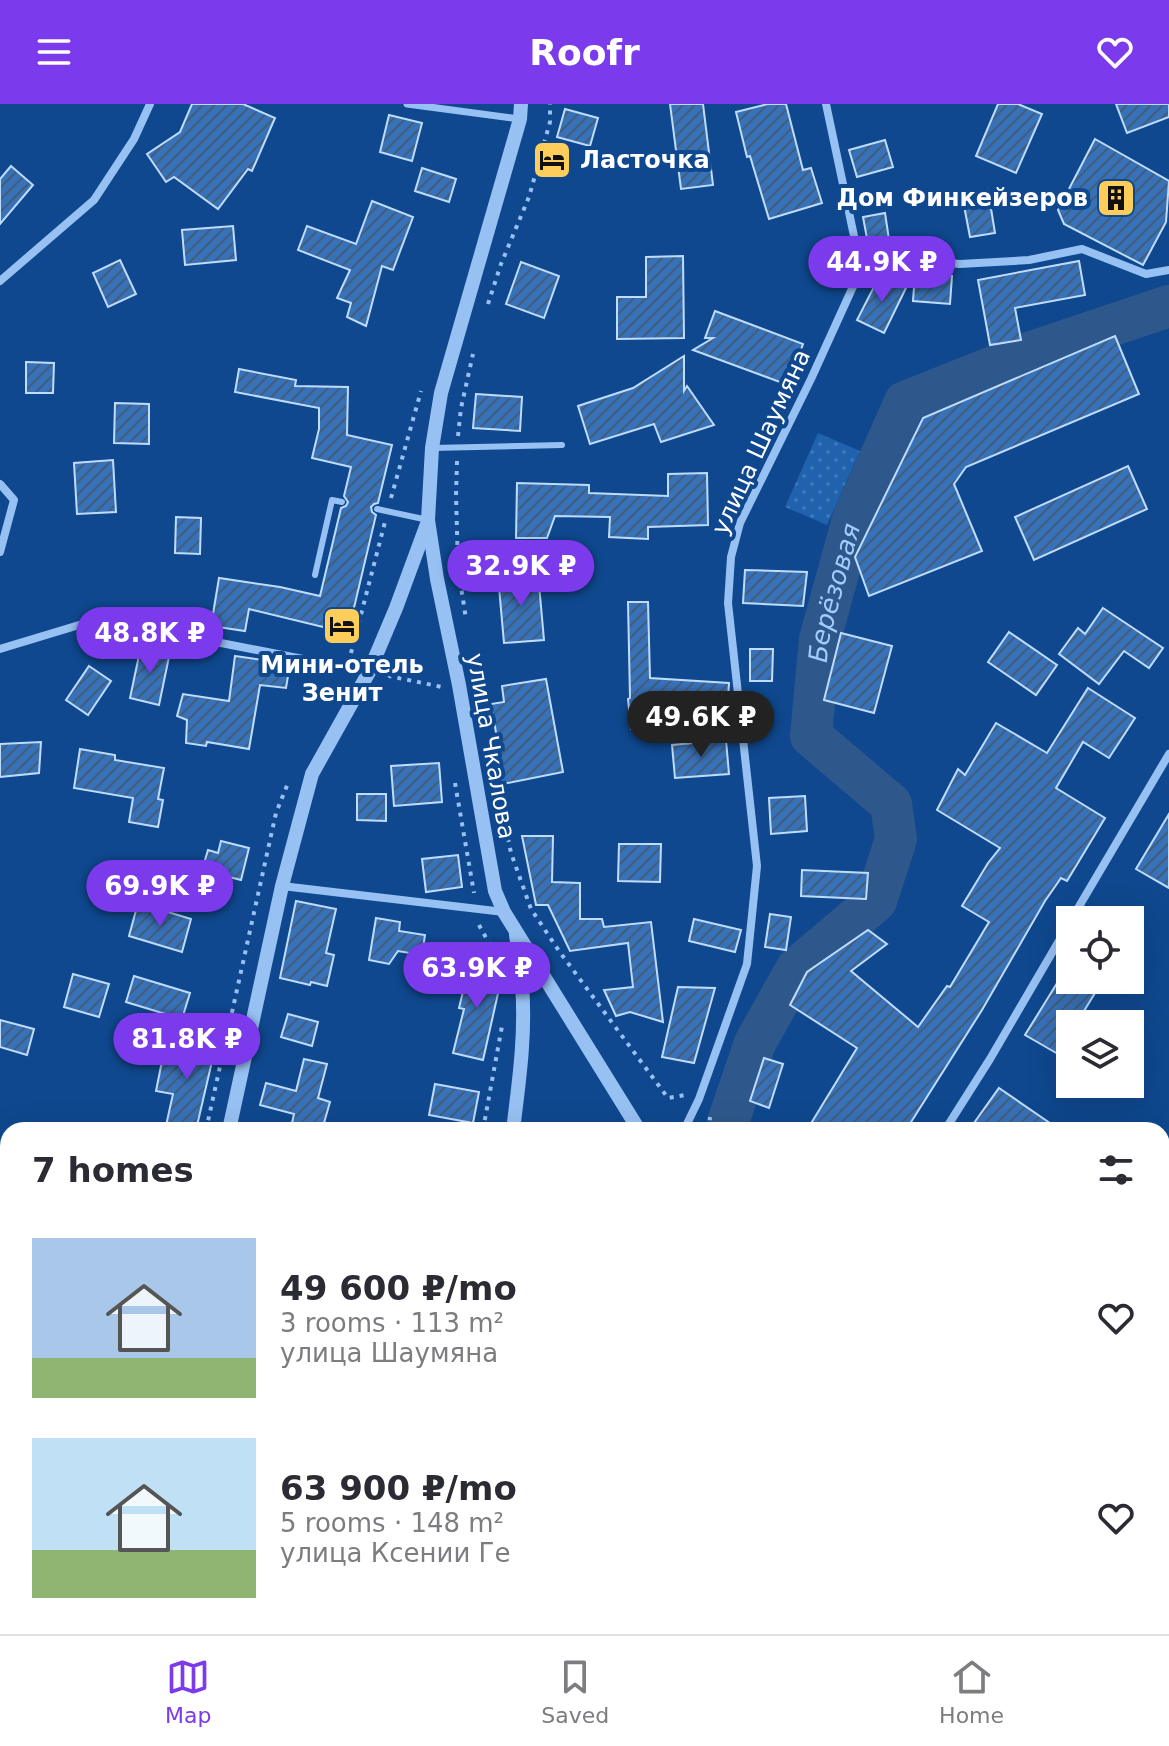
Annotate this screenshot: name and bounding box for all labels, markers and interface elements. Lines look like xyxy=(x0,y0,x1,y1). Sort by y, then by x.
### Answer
icon: menu xyxy=(32,30,76,74)
icon: heart xyxy=(1093,30,1137,74)
text: Roofr xyxy=(529,32,640,73)
hotel icon: Ласточка xyxy=(531,139,573,181)
place label: Ласточка xyxy=(580,146,710,174)
building icon: Дом Финкейзеров xyxy=(1095,177,1137,219)
place label: Дом Финкейзеров xyxy=(837,184,1088,212)
pin: 44.9K ₽ xyxy=(808,236,956,304)
text: 44.9K ₽ xyxy=(826,247,938,277)
street label: улица Шаумяна xyxy=(706,345,816,539)
water label: Берёзовая xyxy=(803,520,866,664)
pin: 32.9K ₽ xyxy=(447,540,595,608)
text: 32.9K ₽ xyxy=(465,551,577,581)
hotel icon: Мини-отель Зенит xyxy=(321,605,363,647)
pin: 48.8K ₽ xyxy=(76,607,224,675)
text: 48.8K ₽ xyxy=(94,618,206,648)
place label: Мини-отель Зенит xyxy=(260,651,424,707)
street label: улица Чкалова xyxy=(461,651,521,841)
pin: 49.6K ₽ xyxy=(627,691,775,759)
text: 49.6K ₽ xyxy=(645,702,757,732)
pin: 69.9K ₽ xyxy=(86,860,234,928)
text: 69.9K ₽ xyxy=(104,871,216,901)
map controls xyxy=(1056,906,1144,1098)
button: locate xyxy=(1056,906,1144,994)
pin: 63.9K ₽ xyxy=(403,942,551,1010)
text: 63.9K ₽ xyxy=(421,953,533,983)
button: layers xyxy=(1056,1010,1144,1098)
pin: 81.8K ₽ xyxy=(113,1013,261,1081)
text: 81.8K ₽ xyxy=(131,1024,243,1054)
icon: filters xyxy=(1094,1148,1138,1192)
text: 7 homes xyxy=(32,1150,194,1190)
text: 49 600 ₽/mo xyxy=(280,1268,517,1308)
icon: home xyxy=(96,1270,192,1366)
icon: heart xyxy=(1094,1296,1138,1340)
text: 3 rooms · 113 m² xyxy=(280,1308,504,1338)
text: улица Шаумяна xyxy=(280,1338,498,1368)
text: 63 900 ₽/mo xyxy=(280,1468,517,1508)
icon: home xyxy=(96,1470,192,1566)
icon: heart xyxy=(1094,1496,1138,1540)
text: 5 rooms · 148 m² xyxy=(280,1508,504,1538)
text: улица Ксении Ге xyxy=(280,1538,510,1568)
tab: Map xyxy=(165,1655,211,1728)
tab: Saved xyxy=(541,1655,609,1728)
tab: Home xyxy=(939,1655,1004,1728)

